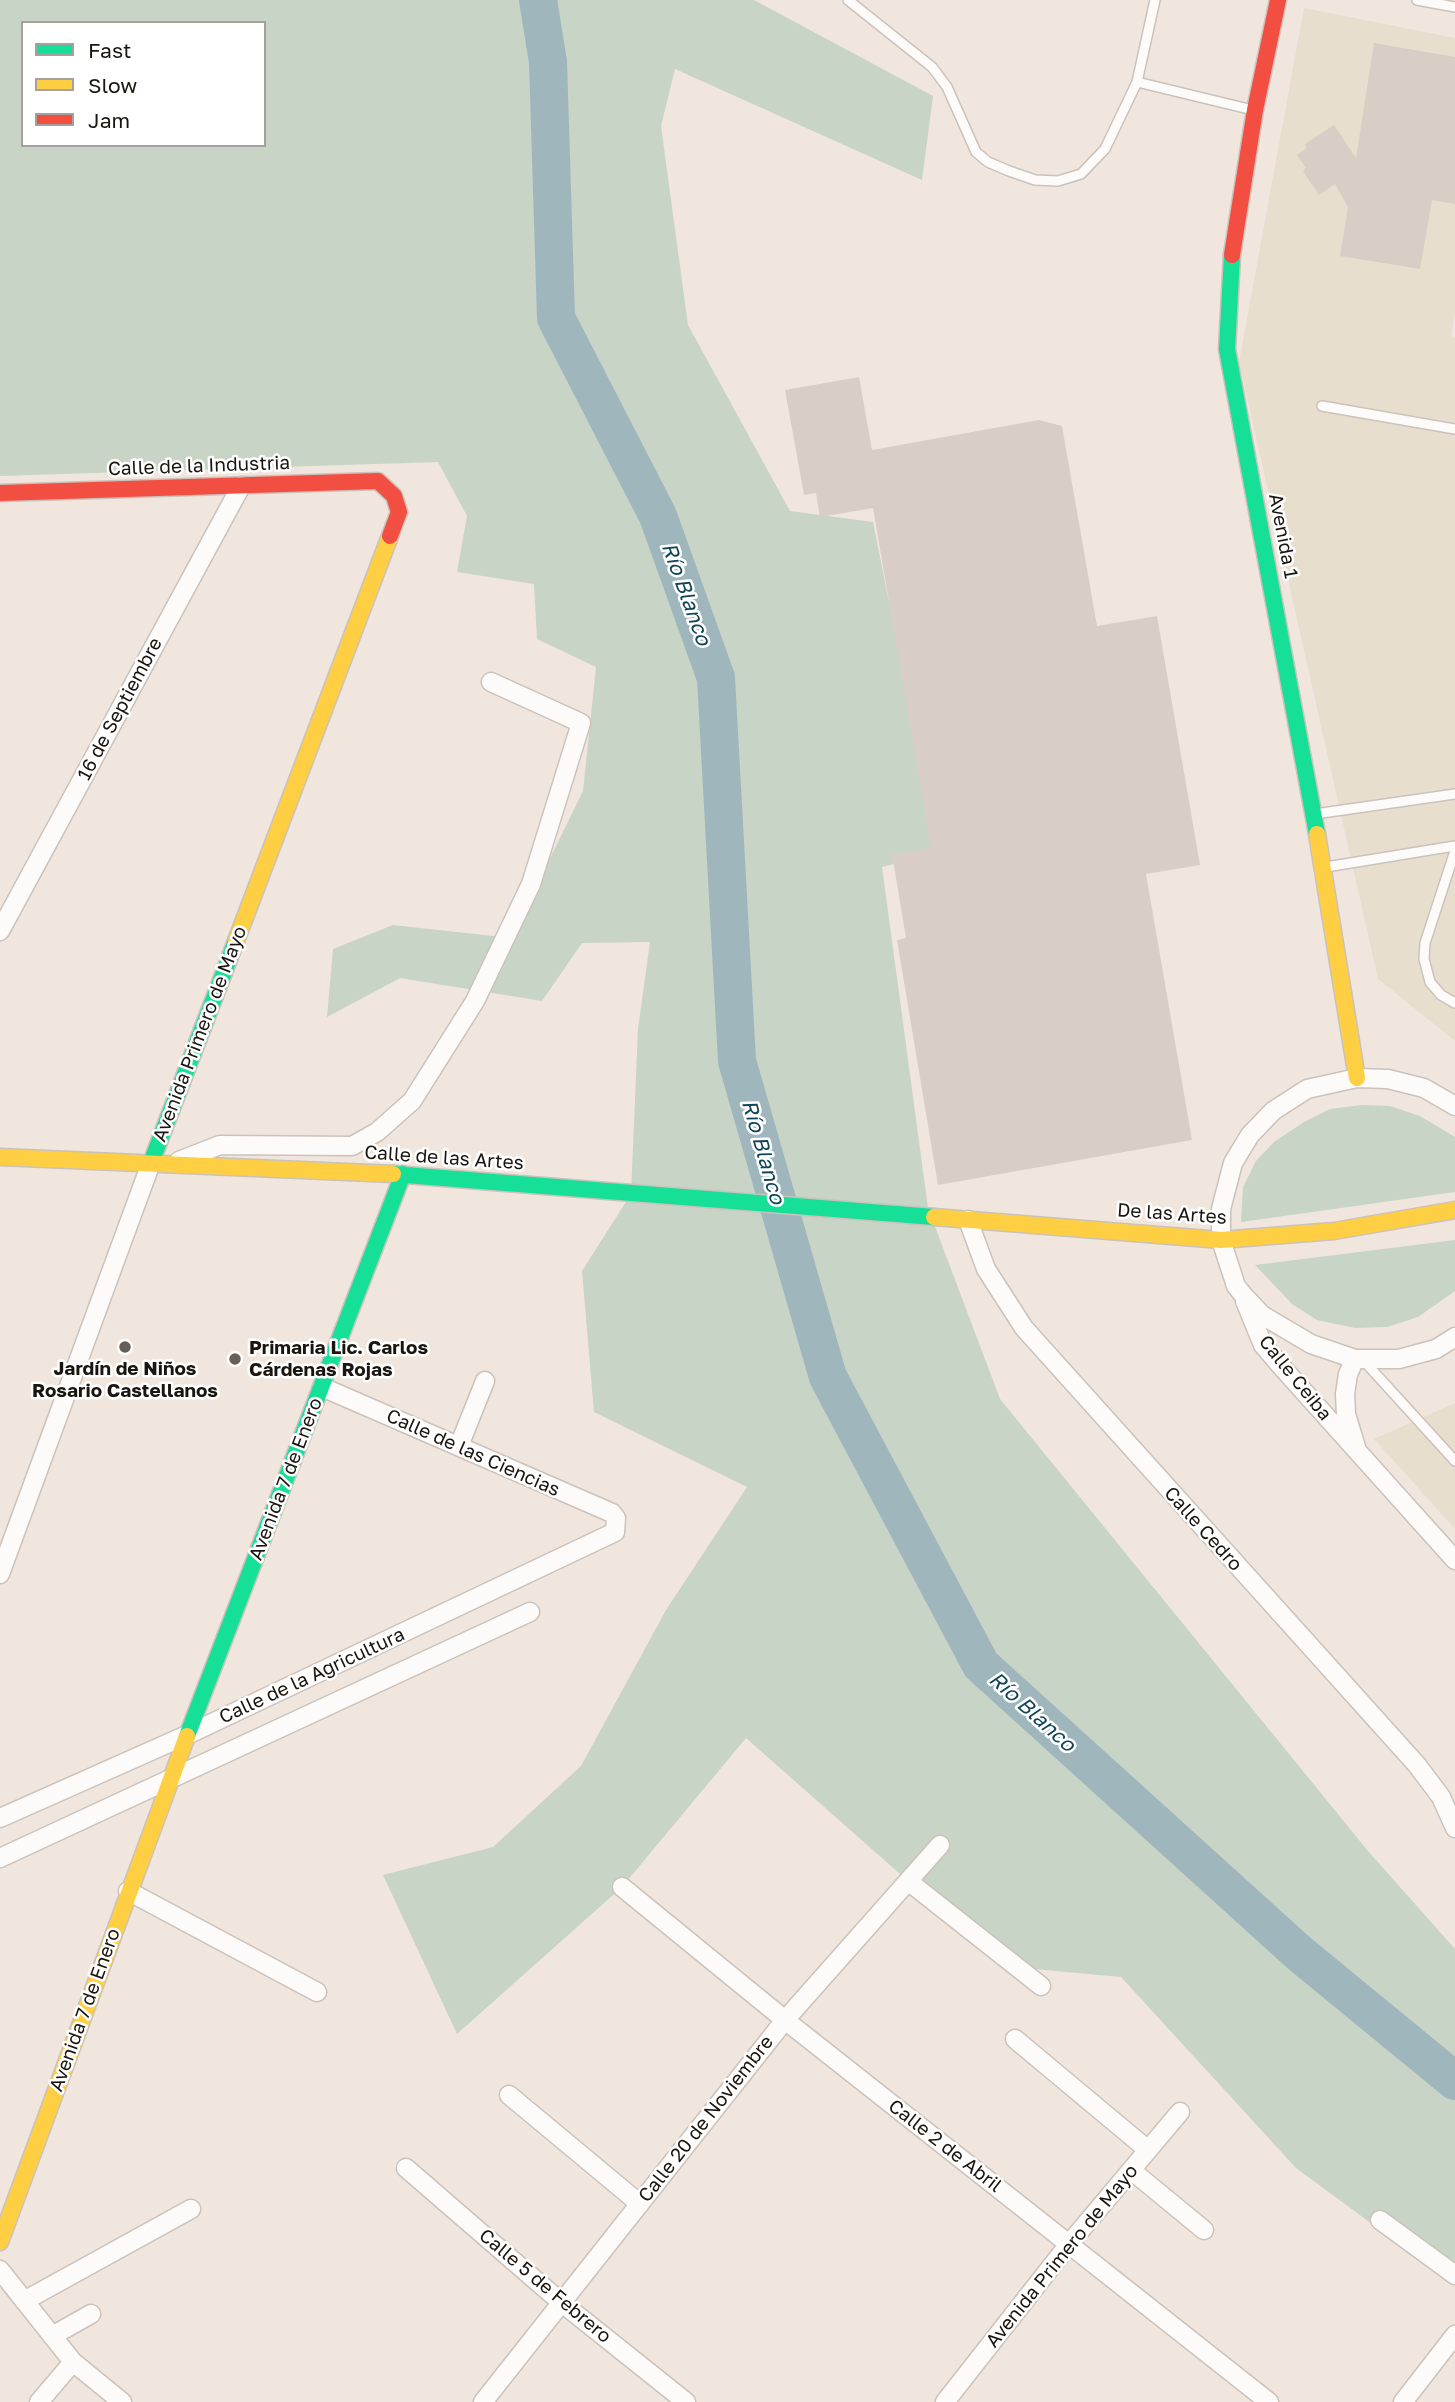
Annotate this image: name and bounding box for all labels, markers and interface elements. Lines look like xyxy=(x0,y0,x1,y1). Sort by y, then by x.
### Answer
legend xyxy=(21,21,266,147)
text: Fast xyxy=(88,37,131,63)
text: Slow xyxy=(88,72,137,98)
text: Jam xyxy=(88,107,130,133)
street label: Calle de la Industria xyxy=(108,451,290,481)
street label: Avenida 1 xyxy=(1264,492,1302,580)
water label: Río Blanco xyxy=(656,539,716,649)
street label: 16 de Septiembre xyxy=(73,634,167,784)
street label: Avenida Primero de Mayo xyxy=(148,923,252,1145)
water label: Río Blanco xyxy=(736,1097,790,1207)
street label: Calle de las Artes xyxy=(364,1141,524,1175)
street label: De las Artes xyxy=(1116,1199,1228,1229)
street label: Calle Ceiba xyxy=(1254,1331,1336,1425)
place label: Primaria Lic. Carlos Cárdenas Rojas xyxy=(249,1337,428,1381)
marker: Jardín de Niños Rosario Castellanos xyxy=(117,1339,133,1355)
marker: Primaria Lic. Carlos Cárdenas Rojas xyxy=(227,1351,243,1367)
place label: Jardín de Niños Rosario Castellanos xyxy=(32,1358,218,1402)
street label: Avenida 7 de Enero xyxy=(245,1395,327,1563)
street label: Calle de las Ciencias xyxy=(383,1404,563,1502)
street label: Calle Cedro xyxy=(1159,1482,1247,1576)
street label: Calle de la Agricultura xyxy=(216,1623,408,1729)
water label: Río Blanco xyxy=(984,1667,1080,1757)
street label: Avenida 7 de Enero xyxy=(45,1925,125,2095)
street label: Calle 20 de Noviembre xyxy=(634,2031,778,2207)
street label: Calle 2 de Abril xyxy=(884,2095,1006,2197)
street label: Avenida Primero de Mayo xyxy=(981,2160,1143,2352)
street label: Calle 5 de Febrero xyxy=(474,2224,616,2348)

